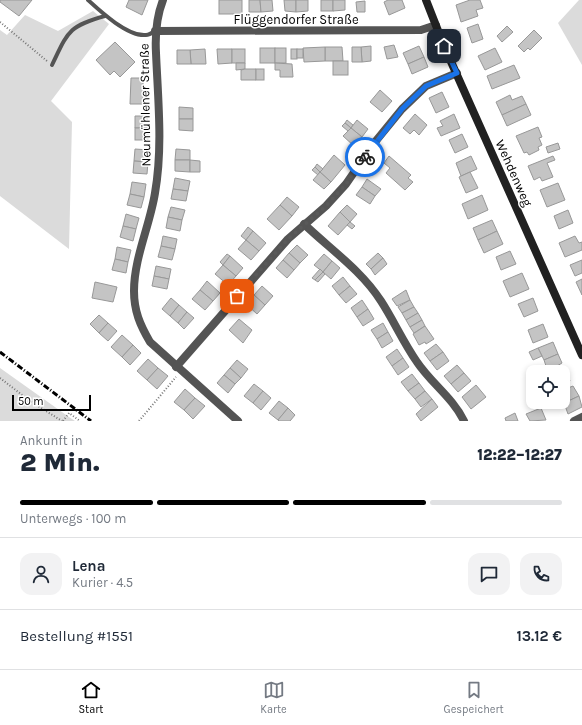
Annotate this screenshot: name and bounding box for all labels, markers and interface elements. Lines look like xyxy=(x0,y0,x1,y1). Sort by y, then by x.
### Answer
street label: Flüggendorfer Straße xyxy=(233,12,359,27)
pin xyxy=(427,29,461,63)
icon: home xyxy=(433,35,455,57)
street label: Neumühlener Straße xyxy=(136,43,154,167)
courier xyxy=(345,137,385,177)
street label: Wehdenweg xyxy=(493,137,536,209)
icon: bike xyxy=(354,146,376,168)
pin xyxy=(220,279,254,313)
icon: bag xyxy=(226,285,248,307)
map controls xyxy=(526,365,570,409)
button: locate xyxy=(526,365,570,409)
scale bar xyxy=(12,393,91,412)
text: 50 m xyxy=(18,395,44,408)
text: Ankunft in xyxy=(20,433,83,448)
text: 12:22–12:27 xyxy=(477,446,562,464)
text: 2 Min. xyxy=(20,447,100,478)
text: Unterwegs · 100 m xyxy=(20,511,126,526)
button: person xyxy=(20,553,62,595)
button: chat xyxy=(468,553,510,595)
button: phone xyxy=(520,553,562,595)
text: Lena xyxy=(72,557,105,575)
text: Kurier · 4.5 xyxy=(72,575,133,590)
text: Bestellung #1551 xyxy=(20,627,133,645)
text: 13.12 € xyxy=(516,627,562,645)
tab: Start xyxy=(78,679,103,716)
tab: Karte xyxy=(260,679,287,716)
tab: Gespeichert xyxy=(444,679,504,716)

